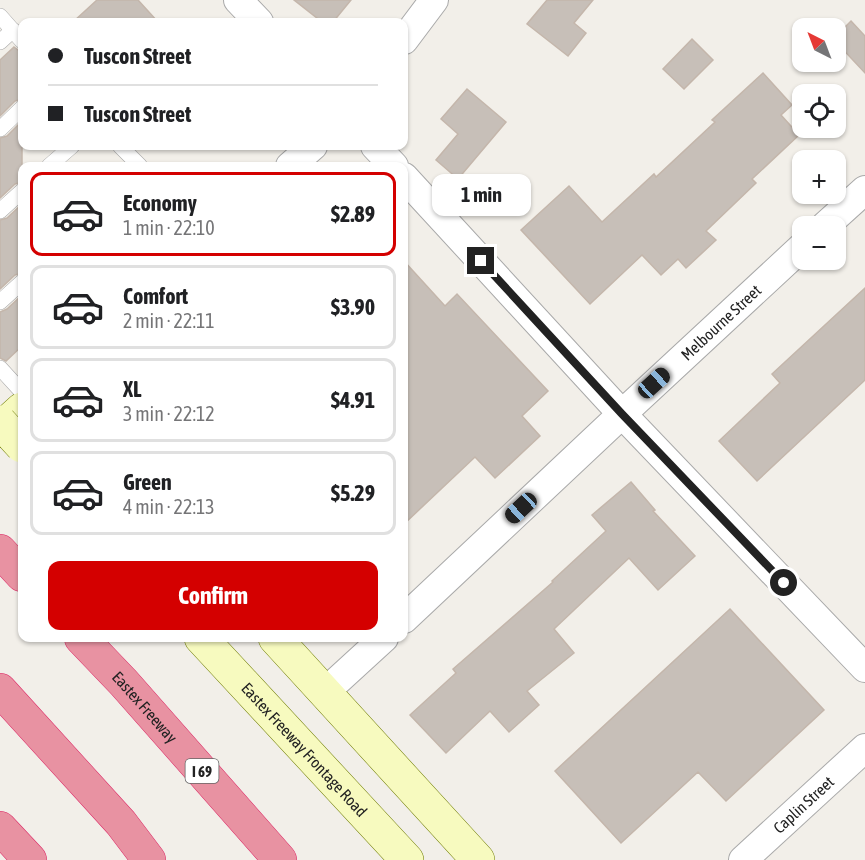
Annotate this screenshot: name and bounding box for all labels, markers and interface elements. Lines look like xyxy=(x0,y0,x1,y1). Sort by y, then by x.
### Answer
north arrow xyxy=(792,18,846,72)
map controls xyxy=(792,18,846,270)
text: Tuscon Street xyxy=(84,43,191,69)
button: locate xyxy=(792,84,846,138)
text: Tuscon Street xyxy=(84,101,191,127)
button: + xyxy=(792,150,846,204)
callout: 1 min xyxy=(432,174,530,216)
text: 1 min xyxy=(461,183,502,206)
icon: car xyxy=(51,187,105,241)
text: Economy xyxy=(123,190,197,216)
text: $2.89 xyxy=(331,201,375,227)
text: 1 min · 22:10 xyxy=(123,216,215,239)
button: − xyxy=(792,216,846,270)
route end xyxy=(467,247,494,274)
icon: car xyxy=(51,280,105,334)
street label: Melbourne Street xyxy=(677,281,765,364)
text: Comfort xyxy=(123,283,188,309)
text: $3.90 xyxy=(331,294,375,320)
text: 2 min · 22:11 xyxy=(123,309,215,332)
car xyxy=(635,364,673,402)
icon: car xyxy=(51,373,105,427)
text: XL xyxy=(123,376,141,402)
text: $4.91 xyxy=(331,387,375,413)
text: 3 min · 22:12 xyxy=(123,402,215,425)
icon: car xyxy=(51,466,105,520)
text: Green xyxy=(123,469,172,495)
text: $5.29 xyxy=(331,480,375,506)
car xyxy=(502,489,540,527)
text: 4 min · 22:13 xyxy=(123,495,215,518)
button: Confirm xyxy=(48,561,378,630)
route start xyxy=(770,569,797,596)
street label: Eastex Freeway xyxy=(109,668,181,747)
street label: Eastex Freeway Frontage Road xyxy=(238,679,371,820)
road number: I 69 xyxy=(186,759,218,783)
street label: Caplin Street xyxy=(770,772,838,837)

